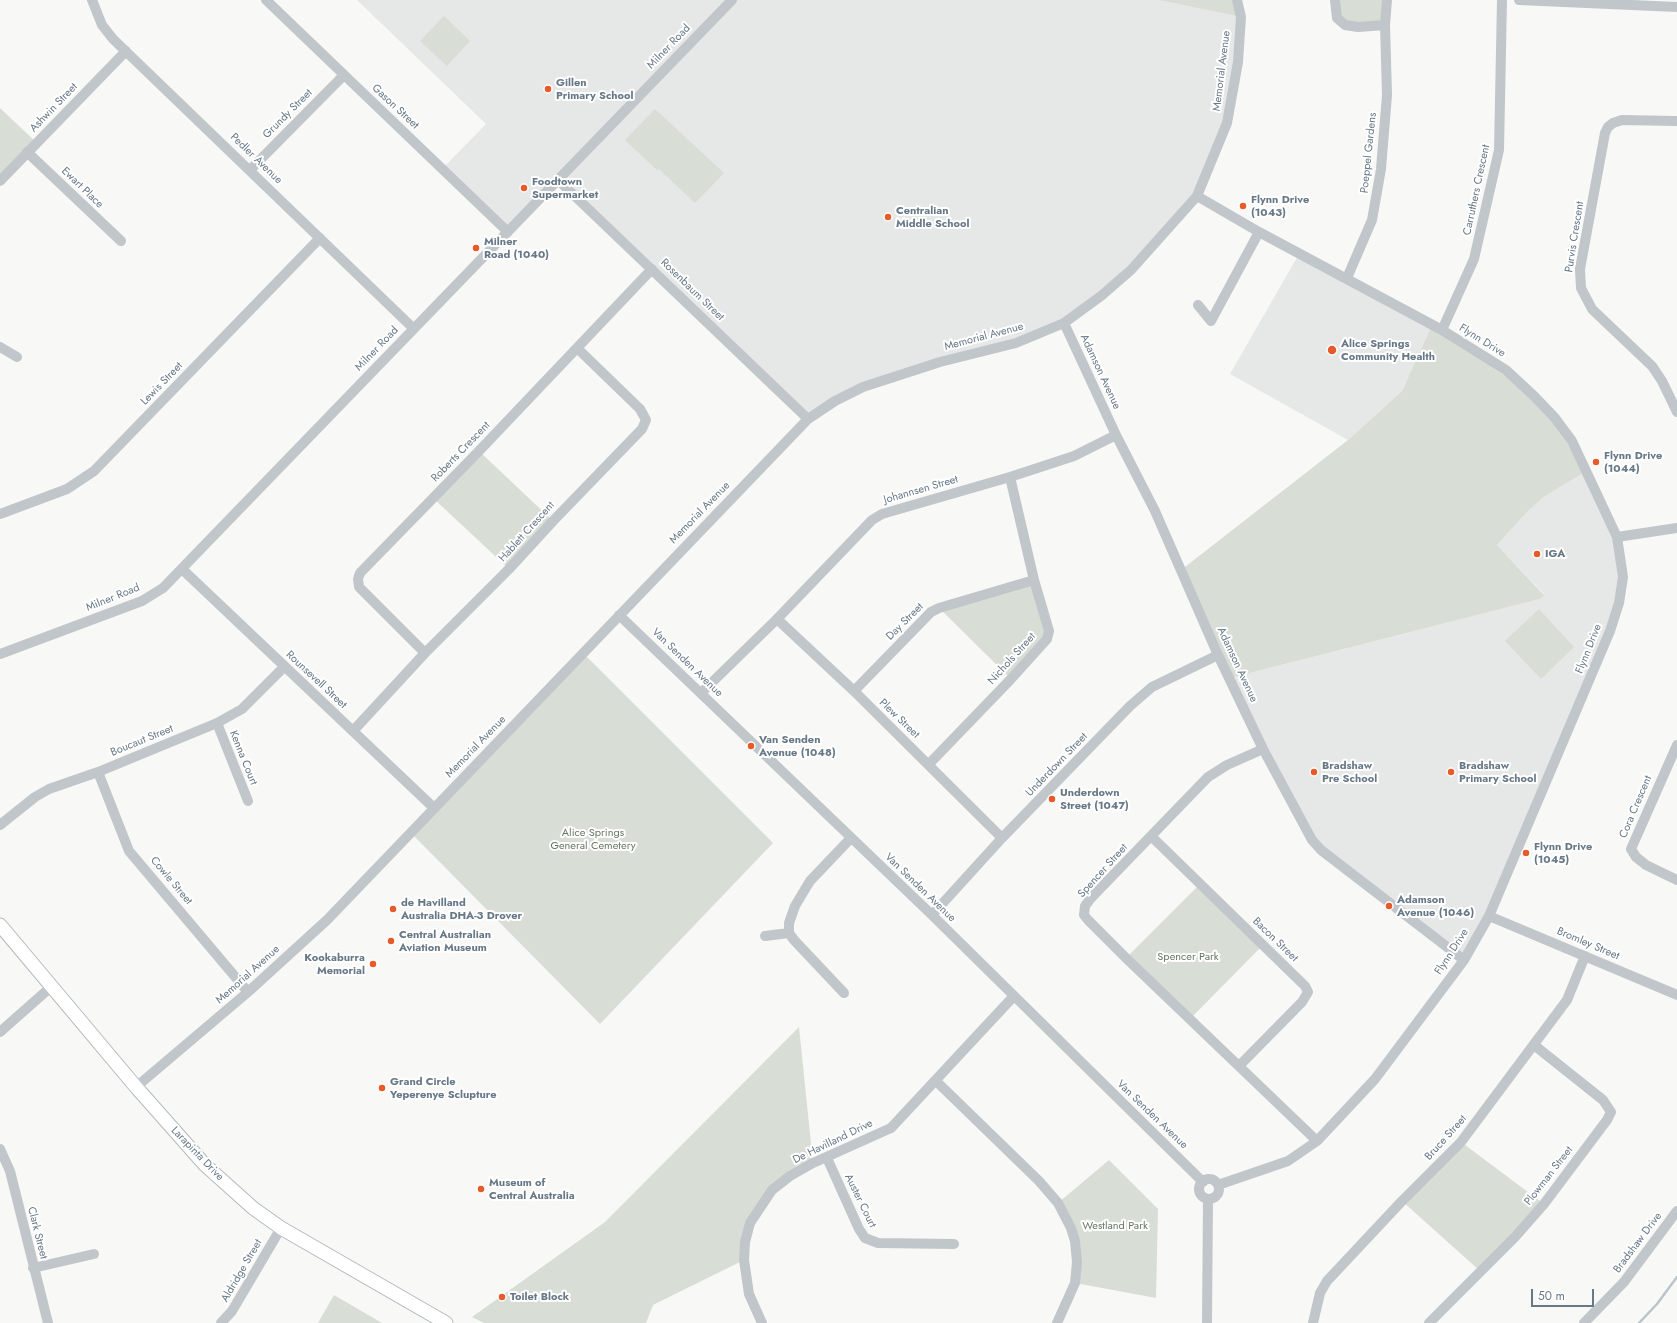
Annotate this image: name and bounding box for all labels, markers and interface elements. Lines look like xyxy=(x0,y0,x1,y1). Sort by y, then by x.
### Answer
street label: Milner Road xyxy=(645,22,693,72)
street label: Memorial Avenue xyxy=(1211,30,1233,112)
place label: Gillen Primary School xyxy=(556,76,634,102)
street label: Ashwin Street xyxy=(27,81,81,135)
street label: Gason Street xyxy=(369,82,421,132)
marker: Gillen Primary School xyxy=(543,84,553,94)
street label: Grundy Street xyxy=(261,87,315,141)
street label: Poeppel Gardens xyxy=(1358,112,1380,194)
street label: Pedler Avenue xyxy=(227,131,285,187)
street label: Carruthers Crescent xyxy=(1461,143,1493,237)
street label: Ewart Place xyxy=(58,165,106,211)
place label: Foodtown Supermarket xyxy=(532,175,598,201)
marker: Foodtown Supermarket xyxy=(519,183,529,193)
place label: Flynn Drive (1043) xyxy=(1251,193,1309,219)
marker: Flynn Drive (1043) xyxy=(1238,201,1248,211)
street label: Purvis Crescent xyxy=(1563,201,1587,273)
place label: Centralian Middle School xyxy=(896,204,970,230)
marker: Centralian Middle School xyxy=(883,212,893,222)
place label: Milner Road (1040) xyxy=(484,235,549,261)
marker: Milner Road (1040) xyxy=(471,243,481,253)
street label: Rosenbaum Street xyxy=(657,256,727,324)
street label: Memorial Avenue xyxy=(943,320,1025,354)
street label: Flynn Drive xyxy=(1456,322,1508,360)
street label: Milner Road xyxy=(353,324,401,374)
street label: Adamson Avenue xyxy=(1077,332,1123,412)
place label: Alice Springs Community Health xyxy=(1341,337,1435,363)
marker: Alice Springs Community Health xyxy=(1326,344,1338,356)
street label: Lewis Street xyxy=(138,360,186,408)
street label: Roberts Crescent xyxy=(429,419,493,485)
place label: Flynn Drive (1044) xyxy=(1604,449,1662,475)
marker: Flynn Drive (1044) xyxy=(1591,457,1601,467)
street label: Johannsen Street xyxy=(882,473,960,507)
street label: Memorial Avenue xyxy=(667,479,733,547)
street label: Hablett Crescent xyxy=(496,499,558,565)
place label: IGA xyxy=(1545,547,1565,561)
marker: IGA xyxy=(1532,549,1542,559)
street label: Milner Road xyxy=(84,581,142,615)
street label: Day Street xyxy=(884,601,926,643)
street label: Flynn Drive xyxy=(1573,622,1605,676)
street label: Adamson Avenue xyxy=(1214,625,1260,705)
street label: Van Senden Avenue xyxy=(649,626,725,700)
street label: Nichols Street xyxy=(985,630,1039,688)
street label: Rounsevell Street xyxy=(283,648,349,712)
street label: Plew Street xyxy=(876,697,922,741)
street label: Memorial Avenue xyxy=(443,713,509,781)
street label: Boucaut Street xyxy=(109,722,175,760)
street label: Kenna Court xyxy=(226,729,260,787)
street label: Underdown Street xyxy=(1023,730,1091,800)
place label: Van Senden Avenue (1048) xyxy=(759,733,836,759)
marker: Van Senden Avenue (1048) xyxy=(746,741,756,751)
place label: Bradshaw Pre School xyxy=(1322,759,1377,785)
place label: Bradshaw Primary School xyxy=(1459,759,1537,785)
marker: Bradshaw Pre School xyxy=(1309,767,1319,777)
marker: Bradshaw Primary School xyxy=(1446,767,1456,777)
street label: Cora Crescent xyxy=(1617,774,1655,840)
place label: Underdown Street (1047) xyxy=(1060,786,1129,812)
marker: Underdown Street (1047) xyxy=(1047,794,1057,804)
park label: Alice Springs General Cemetery xyxy=(550,826,636,852)
place label: Flynn Drive (1045) xyxy=(1534,840,1592,866)
street label: Spencer Street xyxy=(1075,841,1131,901)
marker: Flynn Drive (1045) xyxy=(1521,848,1531,858)
street label: Van Senden Avenue xyxy=(882,851,958,925)
street label: Cowle Street xyxy=(147,854,195,908)
place label: Adamson Avenue (1046) xyxy=(1397,893,1474,919)
place label: de Havilland Australia DHA-3 Drover xyxy=(401,896,522,922)
marker: Adamson Avenue (1046) xyxy=(1384,901,1394,911)
marker: de Havilland Australia DHA-3 Drover xyxy=(388,904,398,914)
street label: Bacon Street xyxy=(1250,915,1300,965)
street label: Bromley Street xyxy=(1555,925,1621,963)
street label: Flynn Drive xyxy=(1432,927,1472,977)
place label: Central Australian Aviation Museum xyxy=(399,928,491,954)
marker: Central Australian Aviation Museum xyxy=(386,936,396,946)
street label: Memorial Avenue xyxy=(213,943,283,1007)
park label: Spencer Park xyxy=(1157,950,1219,964)
place label: Kookaburra Memorial xyxy=(304,951,365,977)
marker: Kookaburra Memorial xyxy=(368,959,378,969)
place label: Grand Circle Yeperenye Sclupture xyxy=(390,1075,497,1101)
street label: Van Senden Avenue xyxy=(1114,1078,1190,1152)
marker: Grand Circle Yeperenye Sclupture xyxy=(377,1083,387,1093)
street label: Bruce Street xyxy=(1422,1113,1470,1163)
street label: De Havilland Drive xyxy=(791,1117,875,1167)
street label: Larapinta Drive xyxy=(168,1124,226,1184)
street label: Plowman Street xyxy=(1522,1144,1576,1208)
street label: Auster Court xyxy=(841,1172,879,1230)
place label: Museum of Central Australia xyxy=(489,1176,575,1202)
marker: Museum of Central Australia xyxy=(476,1184,486,1194)
street label: Clark Street xyxy=(24,1205,50,1261)
street label: Bradshaw Drive xyxy=(1611,1210,1665,1276)
park label: Westland Park xyxy=(1082,1219,1148,1233)
street label: Aldridge Street xyxy=(219,1237,265,1305)
scale bar xyxy=(1533,1281,1596,1307)
text: 50 m xyxy=(1538,1287,1565,1305)
place label: Toilet Block xyxy=(510,1290,569,1304)
marker: Toilet Block xyxy=(497,1292,507,1302)

